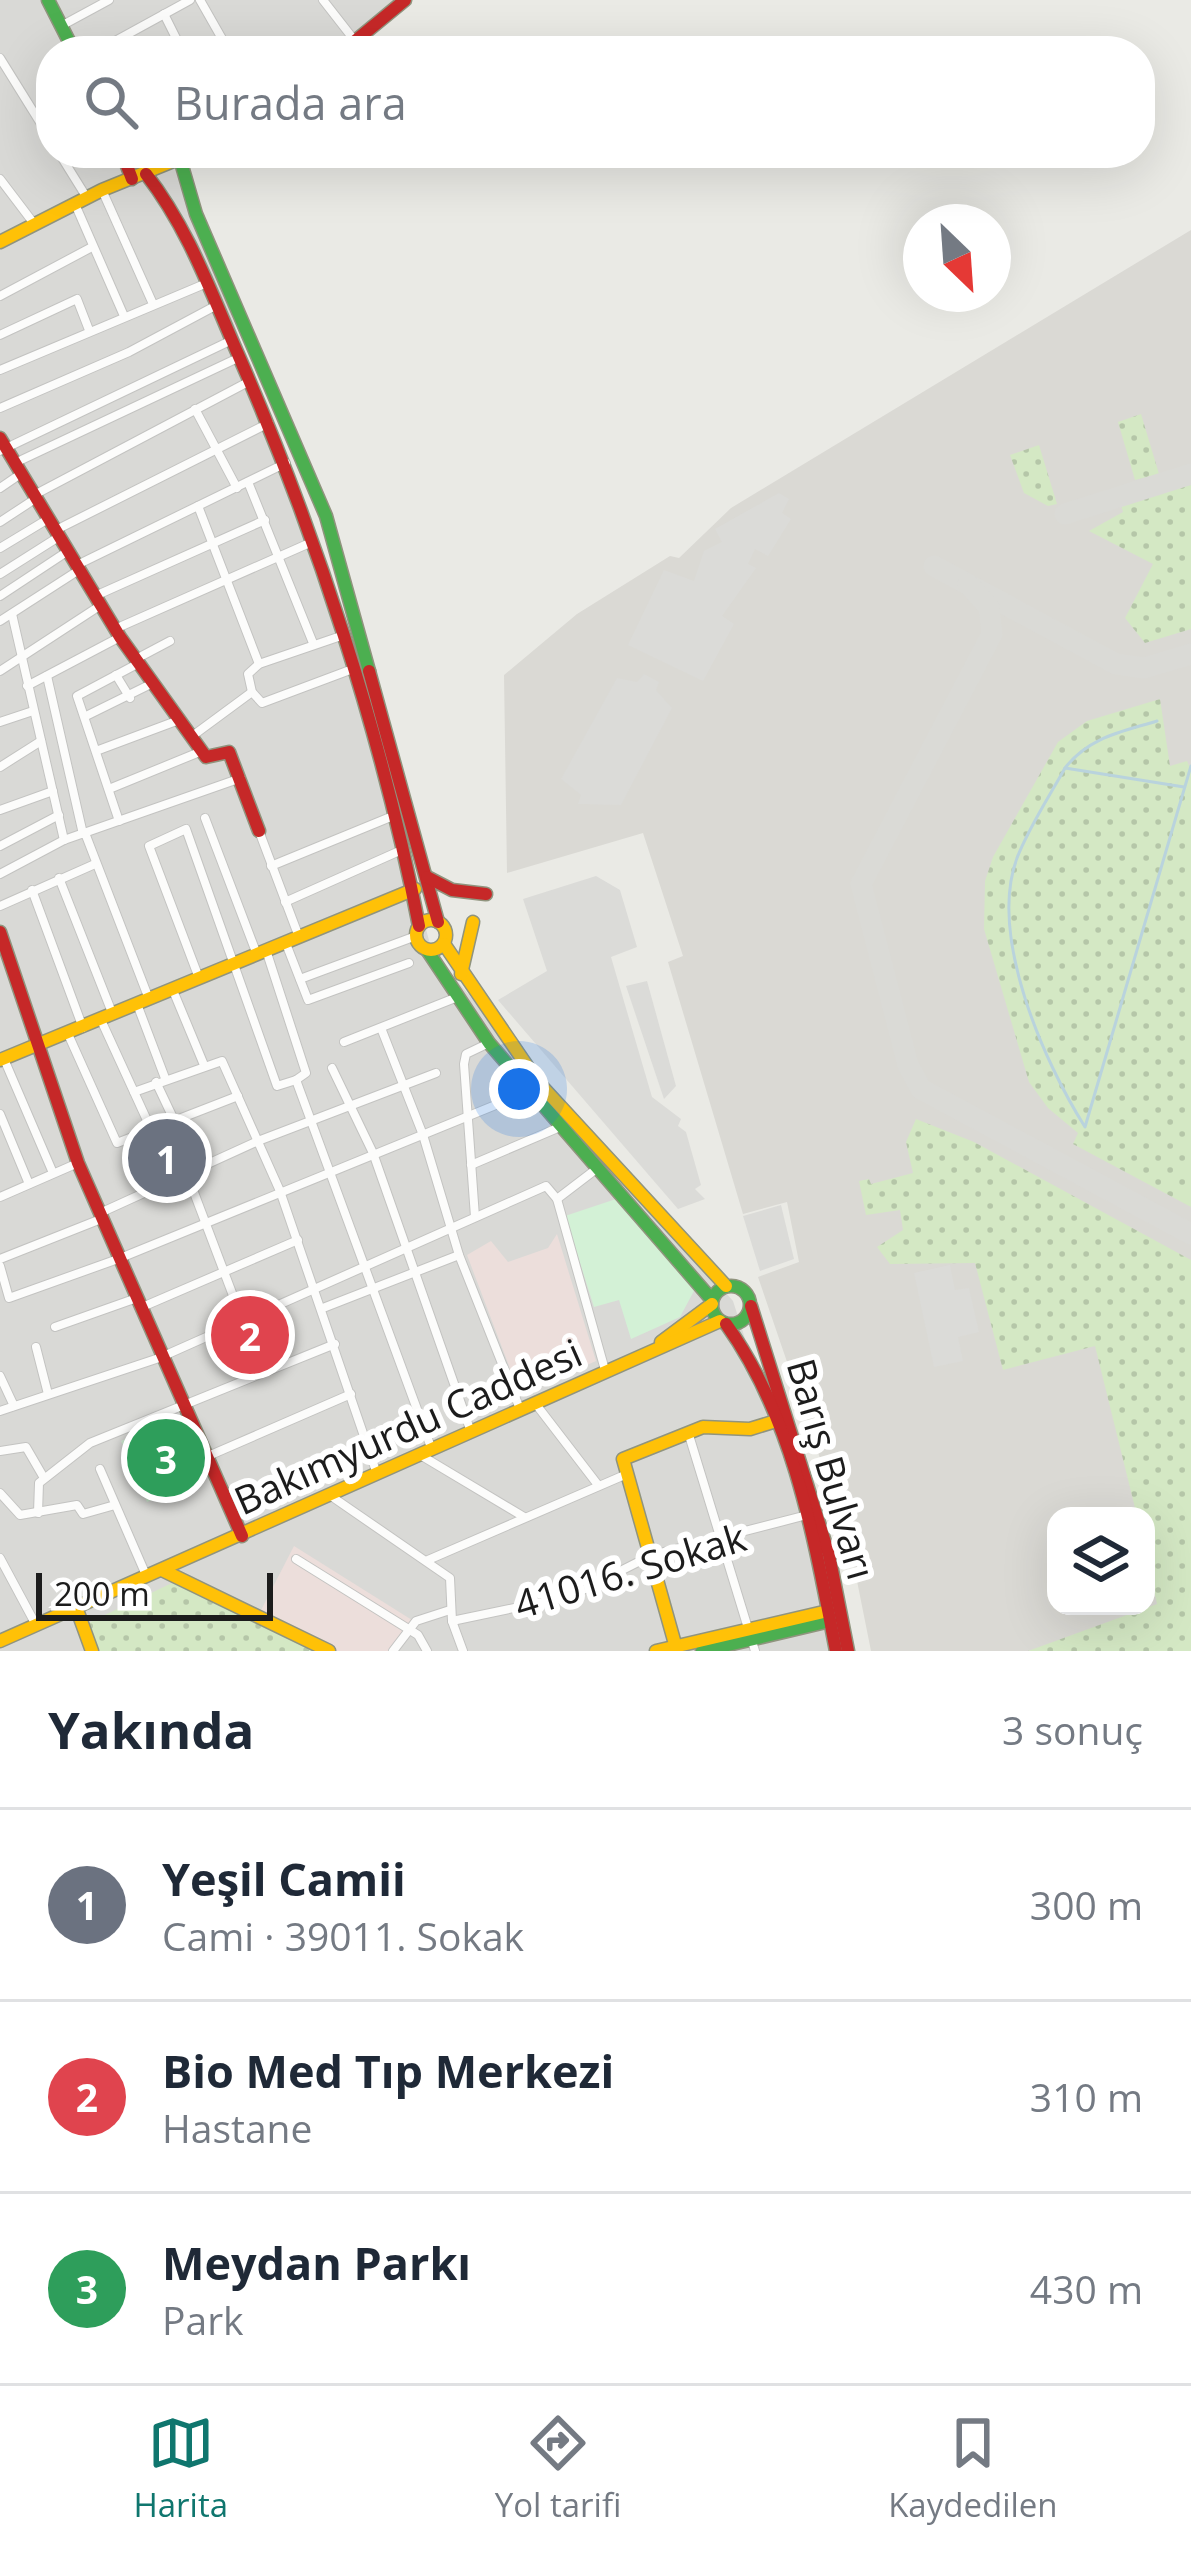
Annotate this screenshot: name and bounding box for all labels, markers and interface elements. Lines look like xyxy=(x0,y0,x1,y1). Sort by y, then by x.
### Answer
search box xyxy=(36,36,1155,168)
icon: search xyxy=(78,69,144,135)
text: Burada ara xyxy=(174,72,407,133)
north arrow xyxy=(903,204,1011,312)
your location xyxy=(489,1059,549,1119)
pin: 1 xyxy=(128,1113,206,1203)
pin: 2 xyxy=(211,1290,289,1380)
street label: Bakımyurdu Caddesi xyxy=(225,1325,589,1526)
street label: Barış Bulvarı xyxy=(776,1352,889,1585)
pin: 3 xyxy=(127,1413,205,1503)
map controls xyxy=(1047,1507,1155,1615)
button: layers xyxy=(1047,1507,1155,1615)
street label: 41016. Sokak xyxy=(507,1509,752,1630)
scale bar xyxy=(36,1567,273,1620)
text: 200 m xyxy=(54,1571,150,1616)
text: Yakında xyxy=(48,1694,254,1764)
text: 3 sonuç xyxy=(1002,1703,1143,1756)
text: Yeşil Camii xyxy=(162,1848,406,1909)
text: 1 xyxy=(76,1878,98,1931)
text: 300 m xyxy=(1030,1878,1143,1931)
text: Cami · 39011. Sokak xyxy=(162,1909,524,1962)
text: Bio Med Tıp Merkezi xyxy=(162,2040,614,2101)
text: 2 xyxy=(76,2070,98,2123)
text: 310 m xyxy=(1030,2070,1143,2123)
text: Hastane xyxy=(162,2101,312,2154)
text: Meydan Parkı xyxy=(162,2232,471,2293)
text: 3 xyxy=(76,2262,98,2315)
text: 430 m xyxy=(1030,2262,1143,2315)
text: Park xyxy=(162,2293,244,2346)
tab: Harita xyxy=(133,2410,228,2527)
tab: Yol tarifi xyxy=(495,2410,621,2527)
tab: Kaydedilen xyxy=(888,2410,1058,2527)

